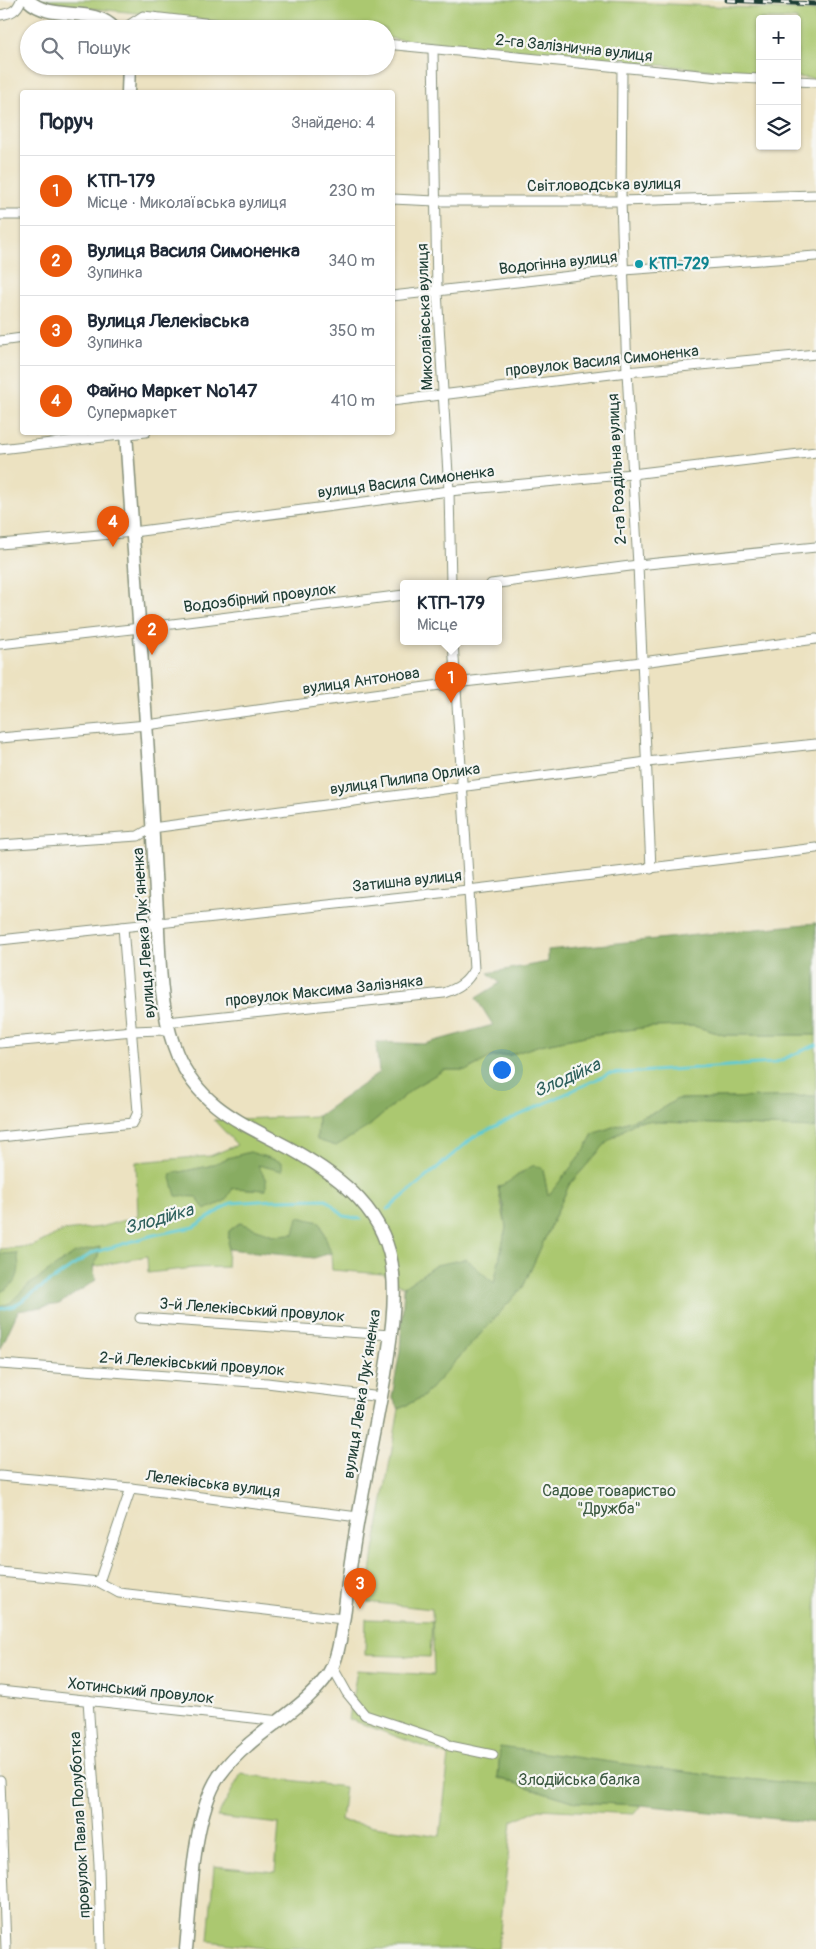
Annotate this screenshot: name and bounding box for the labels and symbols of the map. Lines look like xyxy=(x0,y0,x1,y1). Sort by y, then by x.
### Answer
street label: 2-га Залізнична вулиця xyxy=(494,30,654,66)
street label: Світловодська вулиця xyxy=(527,174,681,196)
street label: Миколаївська вулиця xyxy=(412,243,438,391)
street label: Водогінна вулиця xyxy=(498,247,618,279)
place label: КТП-729 xyxy=(649,254,709,274)
marker: КТП-729 xyxy=(633,258,645,270)
street label: провулок Василя Симоненка xyxy=(504,341,700,381)
street label: 2-га Роздільна вулиця xyxy=(603,393,631,545)
street label: вулиця Василя Симоненка xyxy=(316,461,496,503)
pin: 4 xyxy=(97,506,129,547)
street label: Водозбірний провулок xyxy=(183,579,337,617)
pin: 2 xyxy=(136,614,168,655)
pin: 1 xyxy=(435,662,467,703)
street label: вулиця Антонова xyxy=(301,663,421,699)
street label: вулиця Пилипа Орлика xyxy=(329,759,481,799)
street label: вулиця Левка Лукʼяненка xyxy=(128,847,160,1019)
street label: Затишна вулиця xyxy=(351,865,463,897)
street label: провулок Максима Залізняка xyxy=(224,971,424,1011)
water label: Злодійка xyxy=(530,1053,605,1103)
your location xyxy=(489,1057,515,1083)
water label: Злодійка xyxy=(122,1198,197,1240)
street label: 3-й Лелеківський провулок xyxy=(159,1294,345,1326)
street label: вулиця Левка Лукʼяненка xyxy=(339,1308,385,1480)
street label: 2-й Лелеківський провулок xyxy=(99,1348,285,1380)
street label: Лелеківська вулиця xyxy=(144,1466,281,1502)
park label: Садове товариство "Дружба" xyxy=(542,1481,676,1519)
pin: 3 xyxy=(344,1568,376,1609)
street label: Хотинський провулок xyxy=(67,1673,215,1709)
street label: провулок Павла Полуботка xyxy=(65,1731,95,1919)
park label: Злодійська балка xyxy=(518,1770,640,1790)

